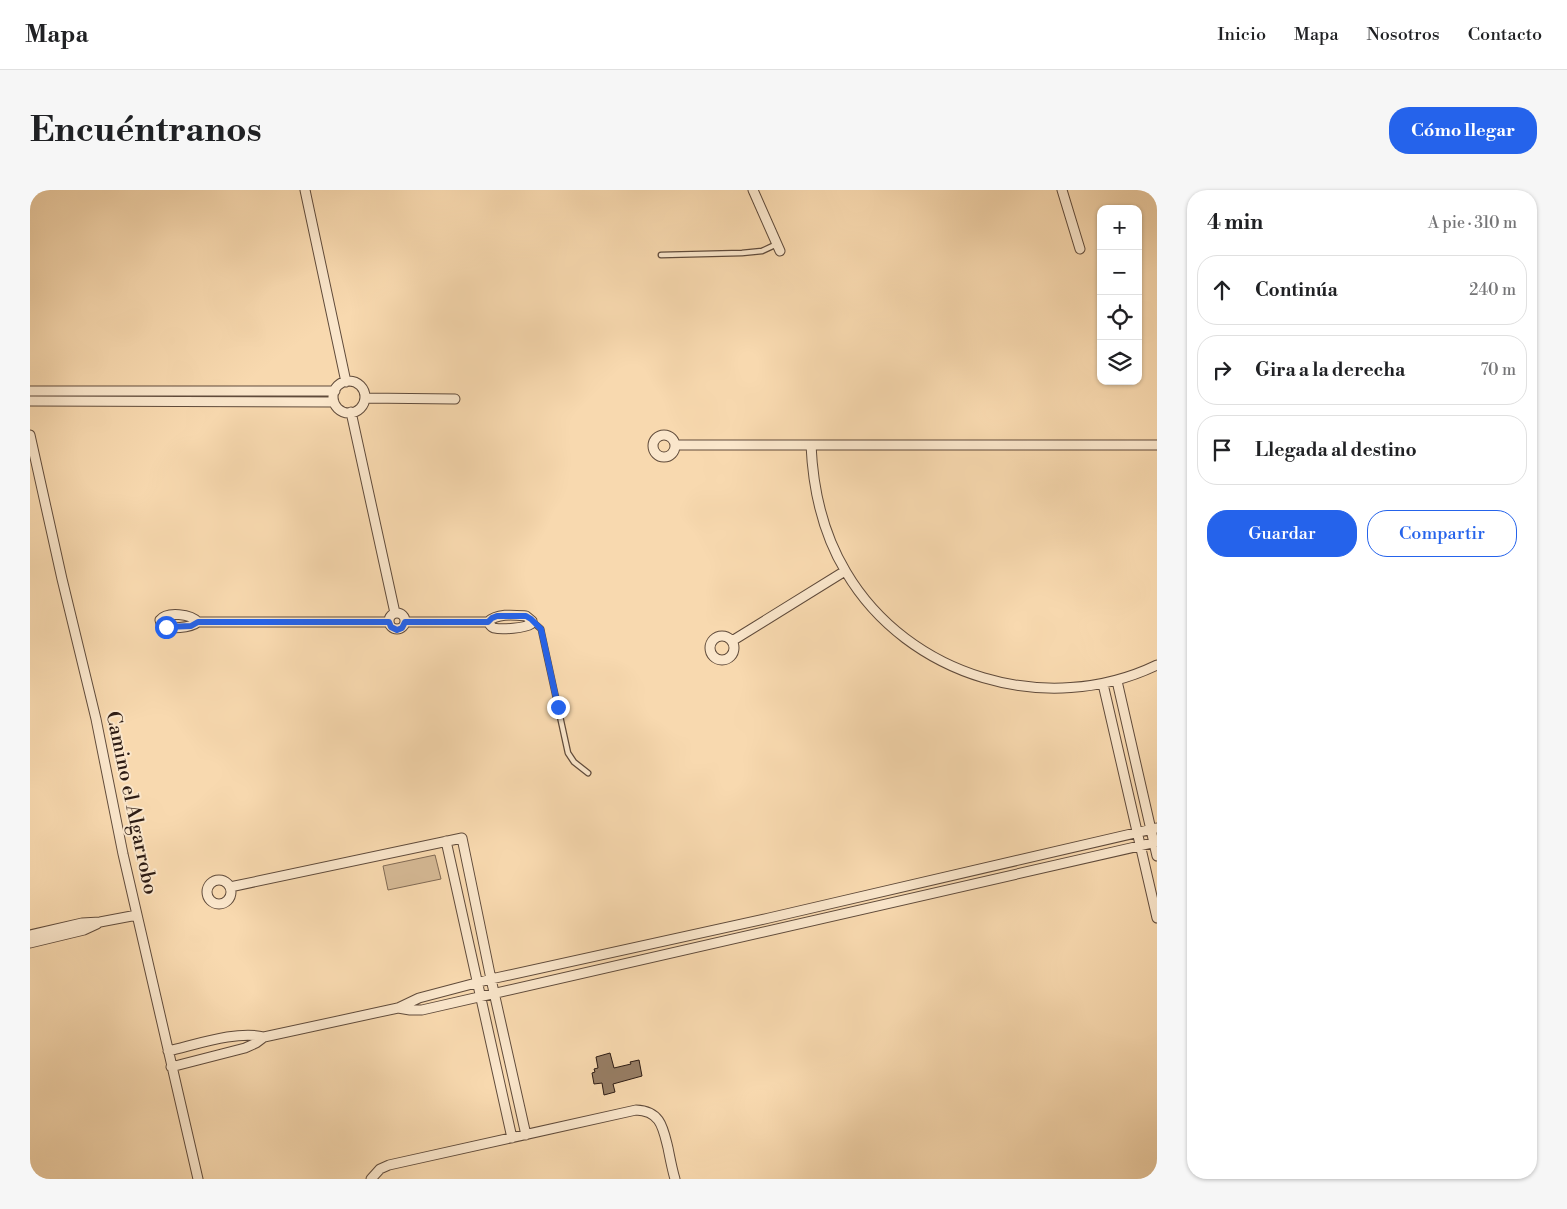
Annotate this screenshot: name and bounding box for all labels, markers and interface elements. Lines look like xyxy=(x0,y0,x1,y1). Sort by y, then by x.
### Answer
text: Mapa xyxy=(25,20,88,50)
text: Inicio xyxy=(1217,23,1266,46)
text: Mapa xyxy=(1294,23,1339,46)
text: Nosotros xyxy=(1367,23,1440,46)
text: Contacto xyxy=(1468,23,1542,46)
button: Cómo llegar xyxy=(1389,107,1537,154)
text: Encuéntranos xyxy=(30,109,262,152)
map controls xyxy=(1097,205,1142,385)
button: + xyxy=(1097,205,1142,250)
text: 4 min xyxy=(1207,210,1263,236)
text: A pie · 310 m xyxy=(1428,213,1517,233)
button: − xyxy=(1097,250,1142,295)
icon: ahead xyxy=(1208,276,1236,304)
text: Continúa xyxy=(1255,278,1338,302)
text: 240 m xyxy=(1469,280,1516,300)
button: locate xyxy=(1097,295,1142,340)
button: layers xyxy=(1097,340,1142,385)
icon: right xyxy=(1208,356,1236,384)
text: Gira a la derecha xyxy=(1255,358,1405,382)
text: 70 m xyxy=(1480,360,1516,380)
icon: arrive xyxy=(1208,436,1236,464)
text: Llegada al destino xyxy=(1255,438,1417,462)
button: Guardar xyxy=(1207,510,1357,557)
button: Compartir xyxy=(1367,510,1517,557)
route start xyxy=(155,616,178,639)
route end xyxy=(547,696,570,719)
street label: Camino el Algarrobo xyxy=(99,709,163,897)

